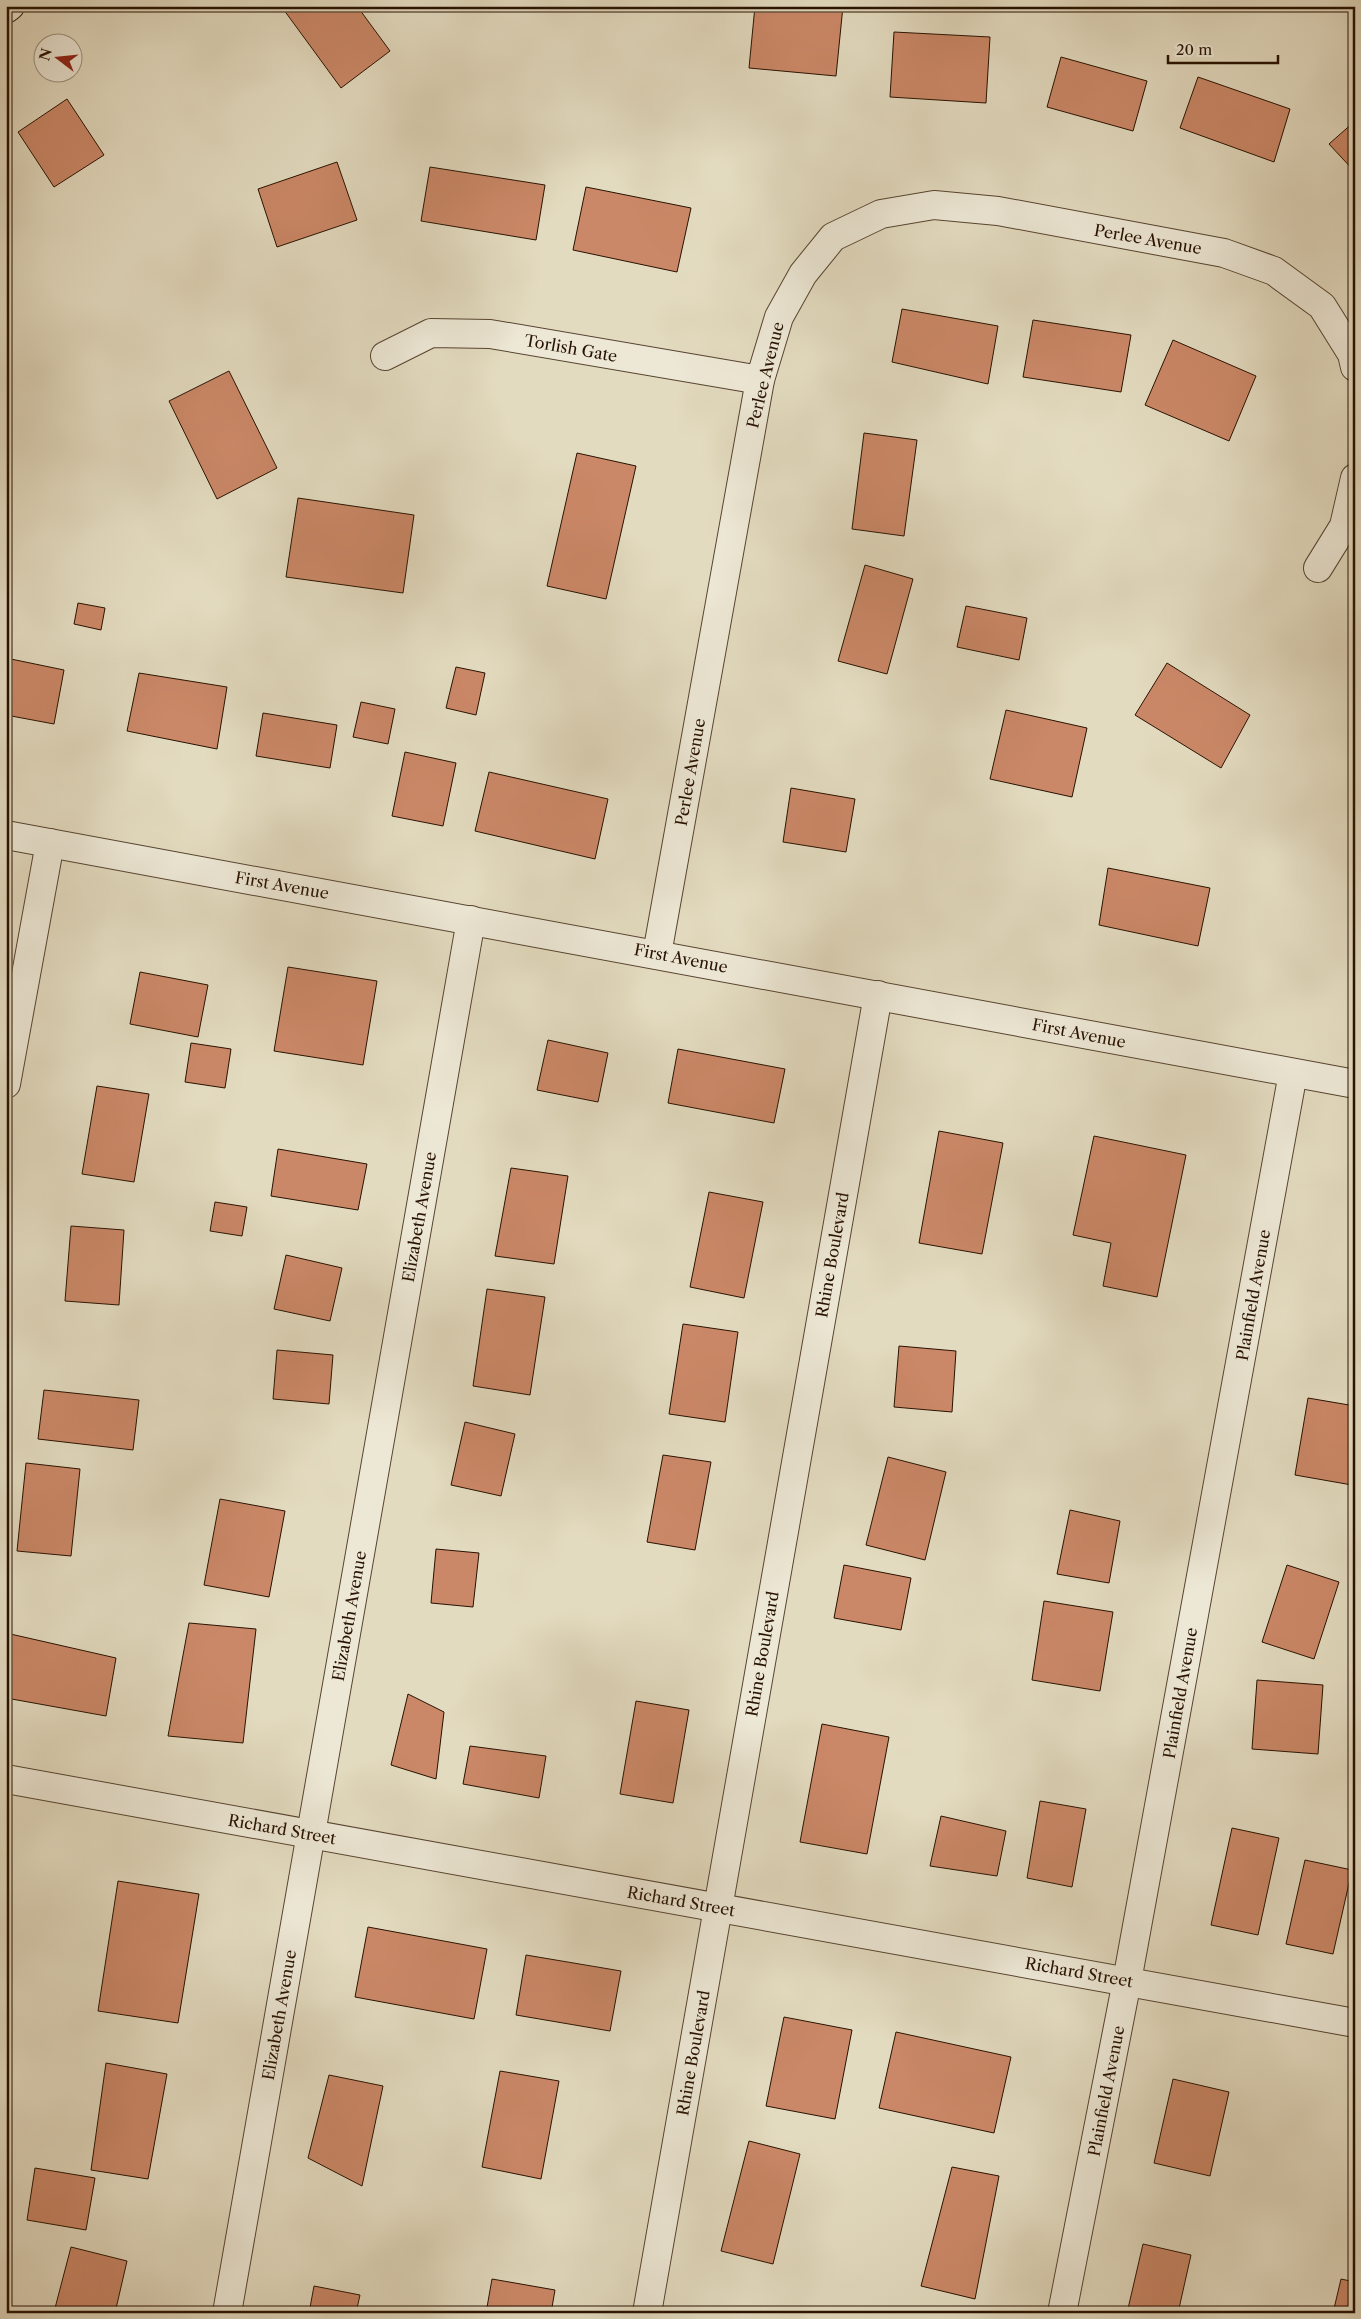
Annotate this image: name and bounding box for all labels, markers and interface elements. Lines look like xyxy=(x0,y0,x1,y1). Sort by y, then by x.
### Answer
north arrow xyxy=(32,32,82,82)
scale bar xyxy=(1168,32,1278,64)
text: 20 m xyxy=(1176,40,1212,59)
text: N xyxy=(35,46,56,63)
street label: Perlee Avenue xyxy=(1093,220,1203,258)
street label: Perlee Avenue xyxy=(742,320,788,430)
street label: Torlish Gate xyxy=(523,330,619,366)
street label: Perlee Avenue xyxy=(671,717,709,827)
street label: First Avenue xyxy=(233,867,331,903)
street label: First Avenue xyxy=(632,939,730,977)
street label: First Avenue xyxy=(1030,1014,1128,1052)
street label: Elizabeth Avenue xyxy=(398,1150,440,1284)
street label: Rhine Boulevard xyxy=(811,1190,853,1319)
street label: Plainfield Avenue xyxy=(1232,1228,1274,1362)
street label: Elizabeth Avenue xyxy=(328,1549,370,1683)
street label: Rhine Boulevard xyxy=(741,1589,783,1718)
street label: Plainfield Avenue xyxy=(1159,1626,1201,1760)
street label: Richard Street xyxy=(226,1810,338,1848)
street label: Richard Street xyxy=(625,1882,737,1920)
street label: Elizabeth Avenue xyxy=(258,1948,300,2082)
street label: Richard Street xyxy=(1023,1953,1135,1991)
street label: Rhine Boulevard xyxy=(672,1988,714,2117)
street label: Plainfield Avenue xyxy=(1084,2024,1128,2158)

